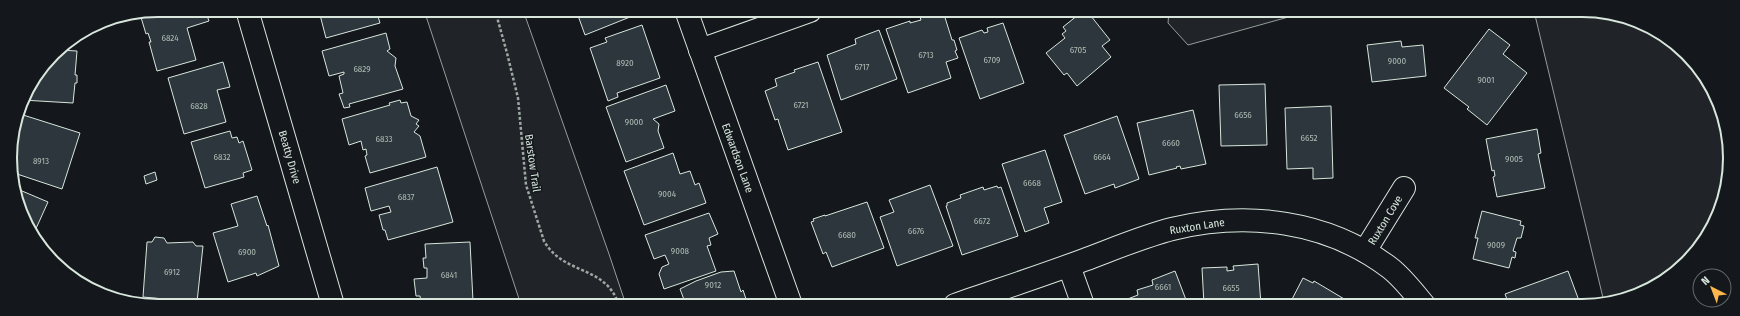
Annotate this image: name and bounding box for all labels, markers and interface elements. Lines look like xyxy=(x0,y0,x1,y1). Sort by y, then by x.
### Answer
house number: 6824 xyxy=(161,33,179,43)
house number: 6705 xyxy=(1070,45,1086,55)
house number: 6713 xyxy=(918,50,934,60)
house number: 6709 xyxy=(984,55,1000,65)
house number: 9000 xyxy=(1388,56,1407,66)
house number: 8920 xyxy=(616,58,634,68)
house number: 6717 xyxy=(855,62,870,72)
house number: 6829 xyxy=(353,64,371,74)
house number: 9001 xyxy=(1477,75,1495,85)
house number: 6721 xyxy=(793,100,809,110)
house number: 6828 xyxy=(190,101,208,111)
house number: 6656 xyxy=(1234,110,1252,120)
house number: 9000 xyxy=(625,117,644,127)
street label: Edwardson Lane xyxy=(719,122,756,195)
street label: Beatty Drive xyxy=(276,129,303,185)
street label: Barstow Trail xyxy=(522,133,543,193)
house number: 6652 xyxy=(1301,133,1317,143)
house number: 6833 xyxy=(375,134,393,144)
house number: 6660 xyxy=(1162,138,1180,148)
house number: 6832 xyxy=(214,152,230,162)
house number: 6664 xyxy=(1093,152,1112,162)
house number: 9005 xyxy=(1505,154,1523,164)
house number: 8913 xyxy=(33,156,49,166)
house number: 6668 xyxy=(1023,178,1041,188)
house number: 9004 xyxy=(658,189,677,199)
house number: 6837 xyxy=(398,192,415,202)
street label: Ruxton Cove xyxy=(1366,193,1405,247)
house number: 6672 xyxy=(974,216,990,226)
street label: Ruxton Lane xyxy=(1169,216,1226,237)
house number: 6676 xyxy=(908,226,925,236)
house number: 6680 xyxy=(838,230,856,240)
house number: 9009 xyxy=(1487,240,1505,250)
house number: 9008 xyxy=(671,246,690,256)
house number: 6900 xyxy=(238,247,256,257)
house number: 6912 xyxy=(164,267,180,277)
north arrow xyxy=(1692,268,1732,308)
house number: 6841 xyxy=(441,270,457,280)
text: N xyxy=(1699,274,1712,288)
house number: 9012 xyxy=(705,280,721,290)
house number: 6661 xyxy=(1155,282,1171,292)
house number: 6655 xyxy=(1222,283,1240,293)

